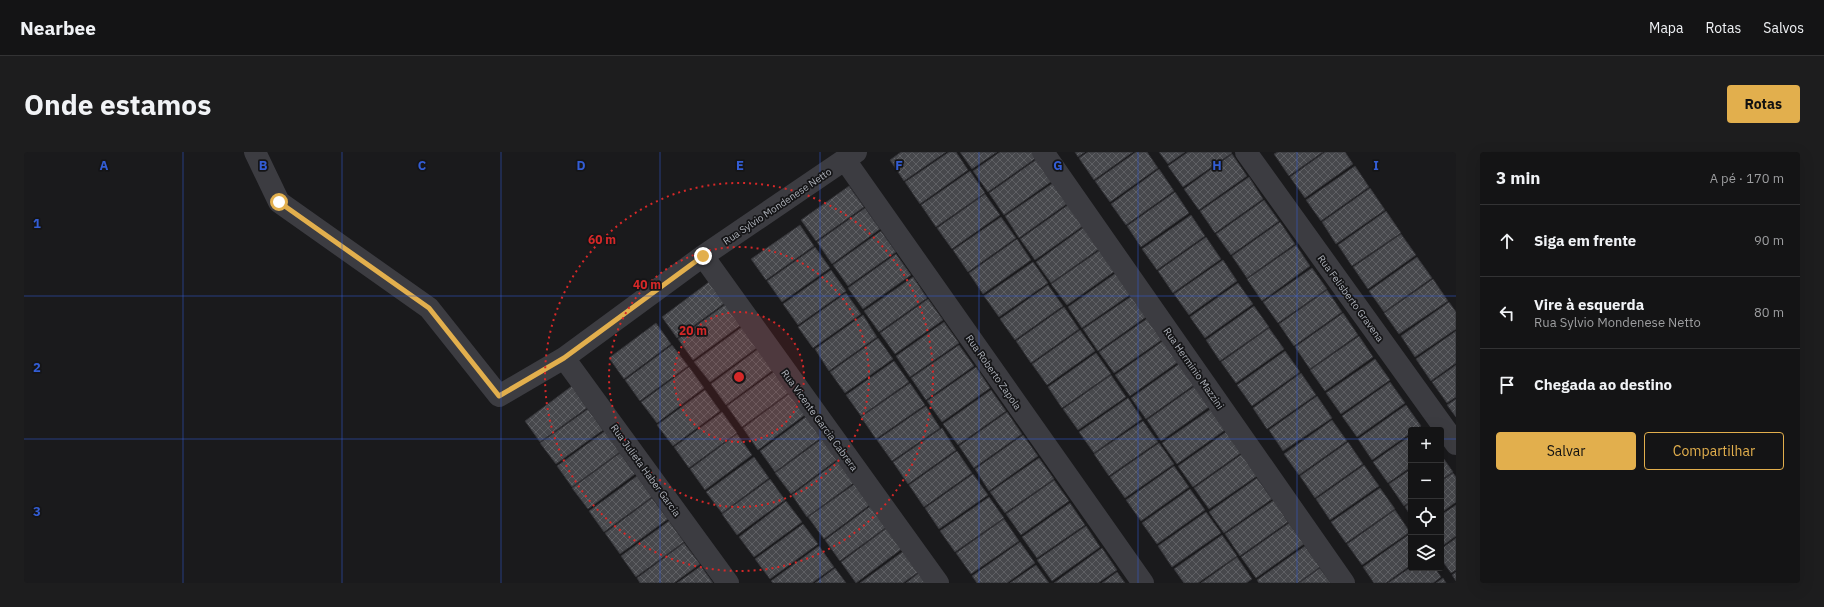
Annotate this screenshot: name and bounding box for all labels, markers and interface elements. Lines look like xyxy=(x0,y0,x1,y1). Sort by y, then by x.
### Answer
text: Nearbee xyxy=(20,16,96,40)
text: Mapa xyxy=(1649,19,1683,37)
text: Rotas xyxy=(1705,19,1741,37)
text: Salvos xyxy=(1763,19,1804,37)
button: Rotas xyxy=(1727,85,1800,123)
text: Onde estamos xyxy=(24,86,211,123)
text: A xyxy=(100,157,109,174)
text: B xyxy=(259,157,268,174)
text: C xyxy=(418,157,427,174)
text: D xyxy=(576,157,586,174)
text: E xyxy=(736,157,744,174)
text: F xyxy=(895,157,903,174)
text: G xyxy=(1053,157,1063,174)
text: H xyxy=(1212,157,1222,174)
text: I xyxy=(1373,157,1379,174)
street label: Rua Sylvio Mondenese Netto xyxy=(720,165,834,248)
text: 3 min xyxy=(1496,167,1540,189)
text: A pé · 170 m xyxy=(1710,170,1784,187)
route start xyxy=(270,193,288,211)
text: 1 xyxy=(33,215,41,232)
icon: ahead xyxy=(1496,230,1518,252)
text: Siga em frente xyxy=(1534,231,1636,250)
text: 60 m xyxy=(588,232,616,247)
text: 90 m xyxy=(1754,232,1784,249)
route end xyxy=(694,247,712,265)
street label: Rua Felisberto Gravena xyxy=(1315,252,1387,345)
text: 40 m xyxy=(633,277,661,292)
text: Vire à esquerda xyxy=(1534,295,1644,314)
icon: left xyxy=(1496,302,1518,324)
text: 80 m xyxy=(1754,304,1784,321)
text: Rua Sylvio Mondenese Netto xyxy=(1534,314,1701,331)
text: 20 m xyxy=(679,323,707,338)
street label: Rua Herminio Mazzini xyxy=(1161,325,1227,412)
street label: Rua Roberto Zapola xyxy=(963,332,1025,413)
text: 2 xyxy=(33,359,41,376)
street label: Rua Vicente Garcia Cabrera xyxy=(778,367,861,474)
centre of rings xyxy=(732,370,746,384)
icon: arrive xyxy=(1496,374,1518,396)
text: Chegada ao destino xyxy=(1534,375,1672,394)
street label: Rua Julieta Haber Garcia xyxy=(608,422,684,520)
map controls xyxy=(1408,427,1444,571)
button: + xyxy=(1408,427,1444,463)
button: Salvar xyxy=(1496,432,1636,470)
button: Compartilhar xyxy=(1644,432,1784,470)
button: − xyxy=(1408,463,1444,499)
button: locate xyxy=(1408,499,1444,535)
text: 3 xyxy=(33,503,41,520)
button: layers xyxy=(1408,535,1444,571)

